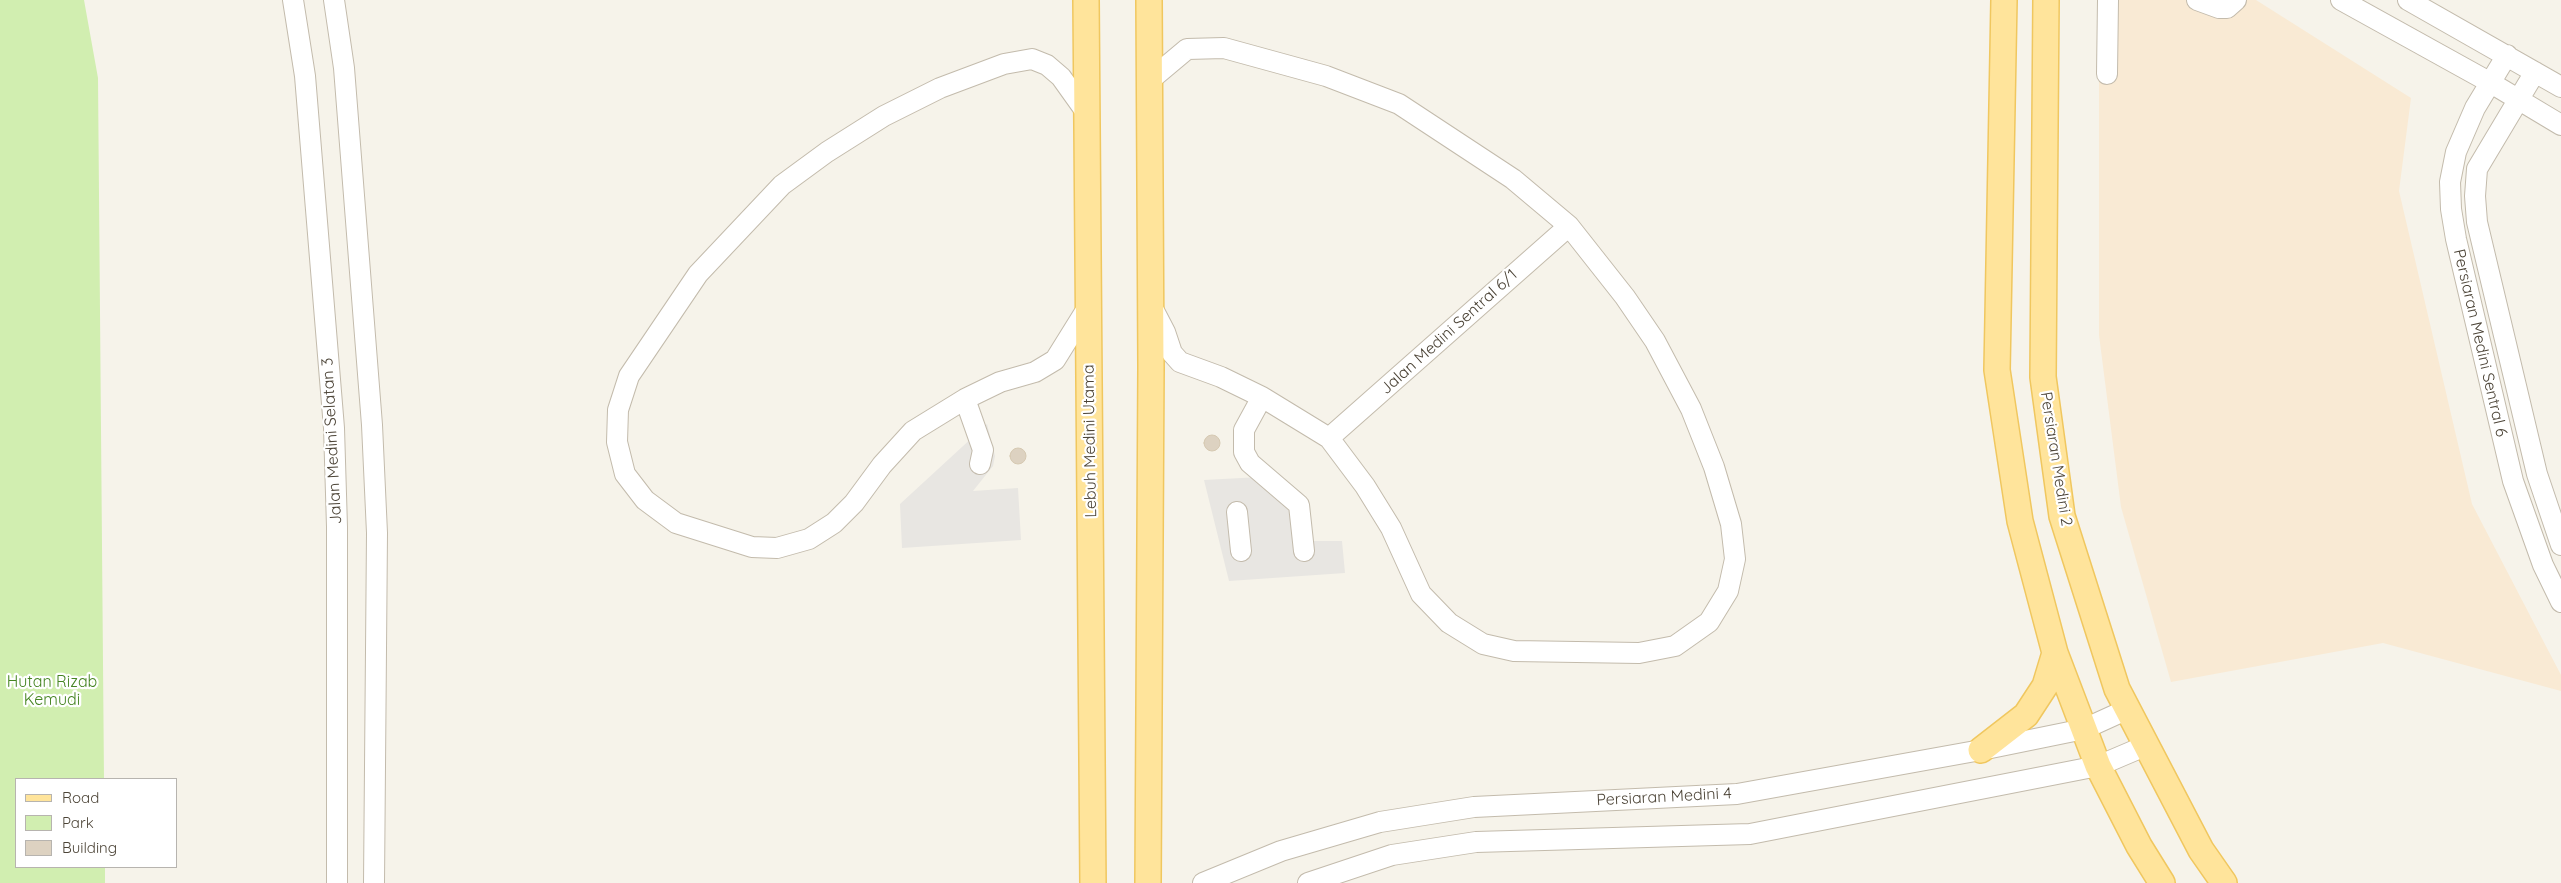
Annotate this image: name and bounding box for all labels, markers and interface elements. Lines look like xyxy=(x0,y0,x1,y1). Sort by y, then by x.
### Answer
street label: Persiaran Medini Sentral 6 xyxy=(2449,247,2511,439)
street label: Jalan Medini Sentral 6/1 xyxy=(1377,265,1521,399)
street label: Jalan Medini Selatan 3 xyxy=(318,357,346,525)
street label: Lebuh Medini Utama xyxy=(1079,364,1101,518)
street label: Persiaran Medini 2 xyxy=(2036,390,2076,528)
park label: Hutan Rizab Kemudi xyxy=(7,672,97,710)
legend xyxy=(15,778,178,868)
street label: Persiaran Medini 4 xyxy=(1596,784,1732,810)
text: Road xyxy=(62,788,99,807)
text: Park xyxy=(62,813,94,832)
text: Building xyxy=(62,838,117,857)

